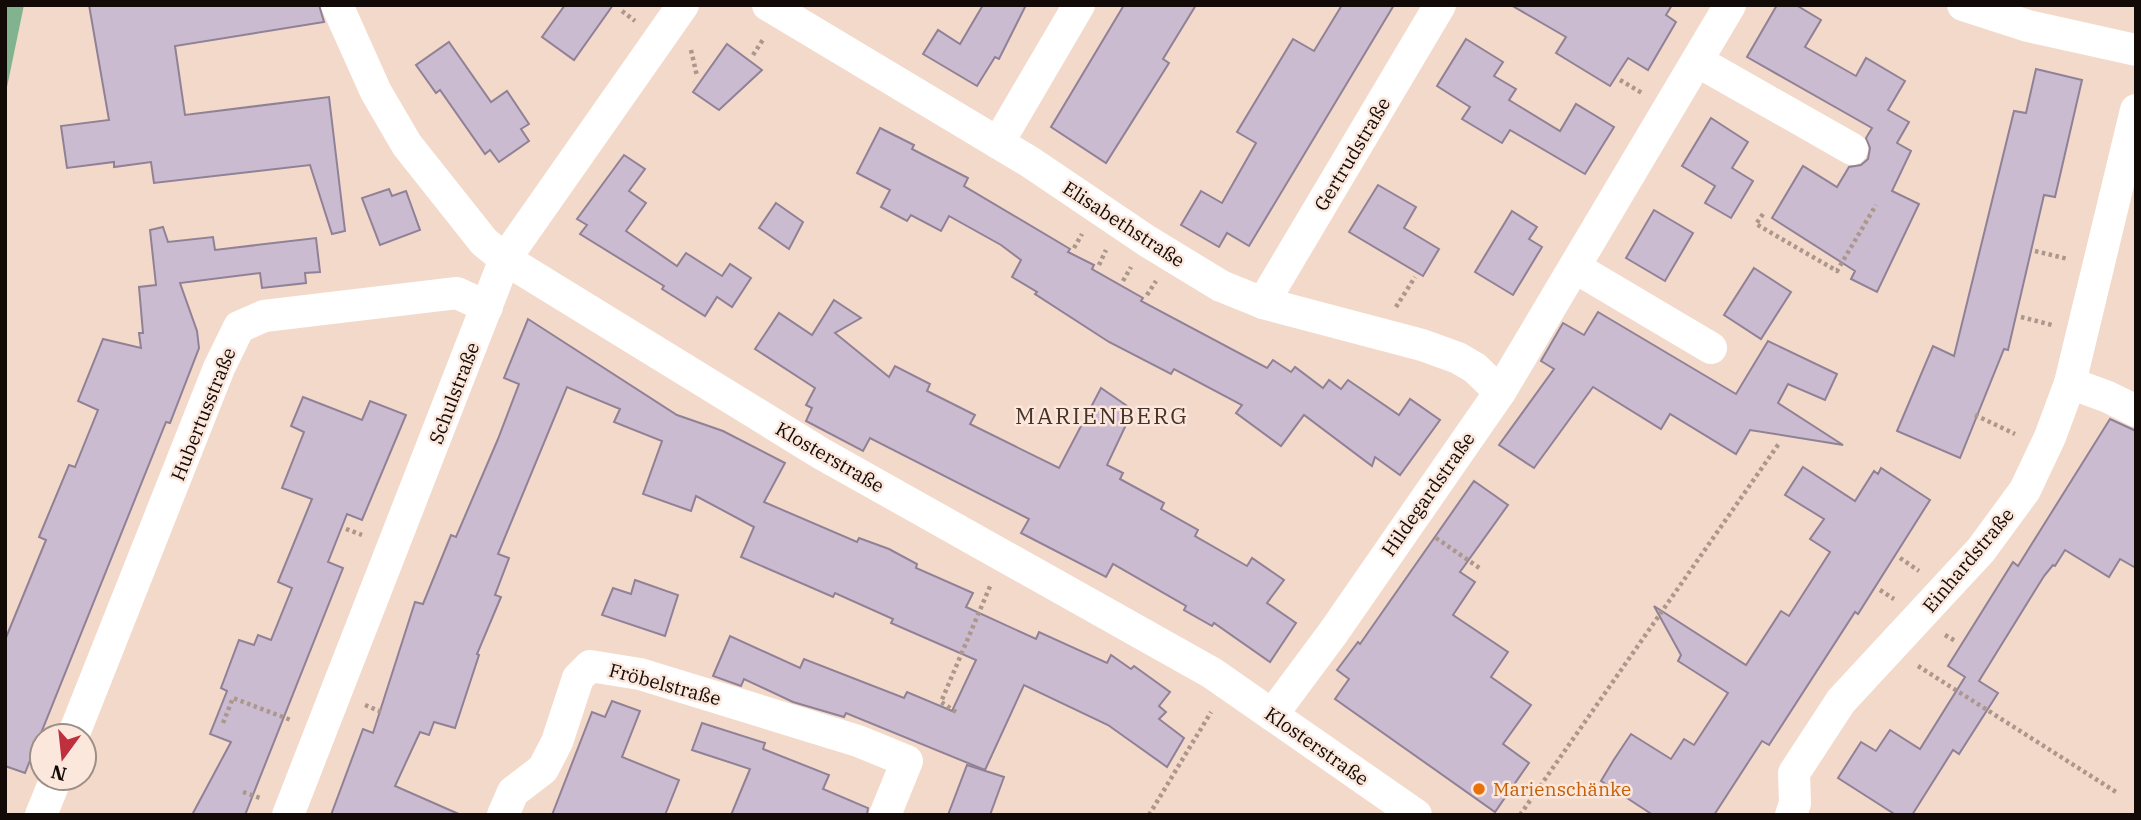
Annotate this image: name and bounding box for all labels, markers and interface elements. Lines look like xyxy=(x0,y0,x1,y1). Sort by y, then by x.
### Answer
street label: Gertrudstraße xyxy=(1309,93,1395,215)
street label: Elisabethstraße xyxy=(1058,176,1190,272)
street label: Schulstraße xyxy=(424,339,484,447)
street label: Hubertusstraße xyxy=(165,344,241,484)
district label: MARIENBERG xyxy=(1015,400,1189,430)
street label: Klosterstraße xyxy=(771,416,889,498)
street label: Hildegardstraße xyxy=(1376,427,1480,561)
street label: Einhardstraße xyxy=(1917,503,2019,617)
street label: Fröbelstraße xyxy=(606,658,724,710)
street label: Klosterstraße xyxy=(1260,701,1374,791)
north arrow xyxy=(28,722,98,792)
text: N xyxy=(48,760,69,787)
place label: Marienschänke xyxy=(1493,777,1631,801)
marker: Marienschänke xyxy=(1471,781,1487,797)

